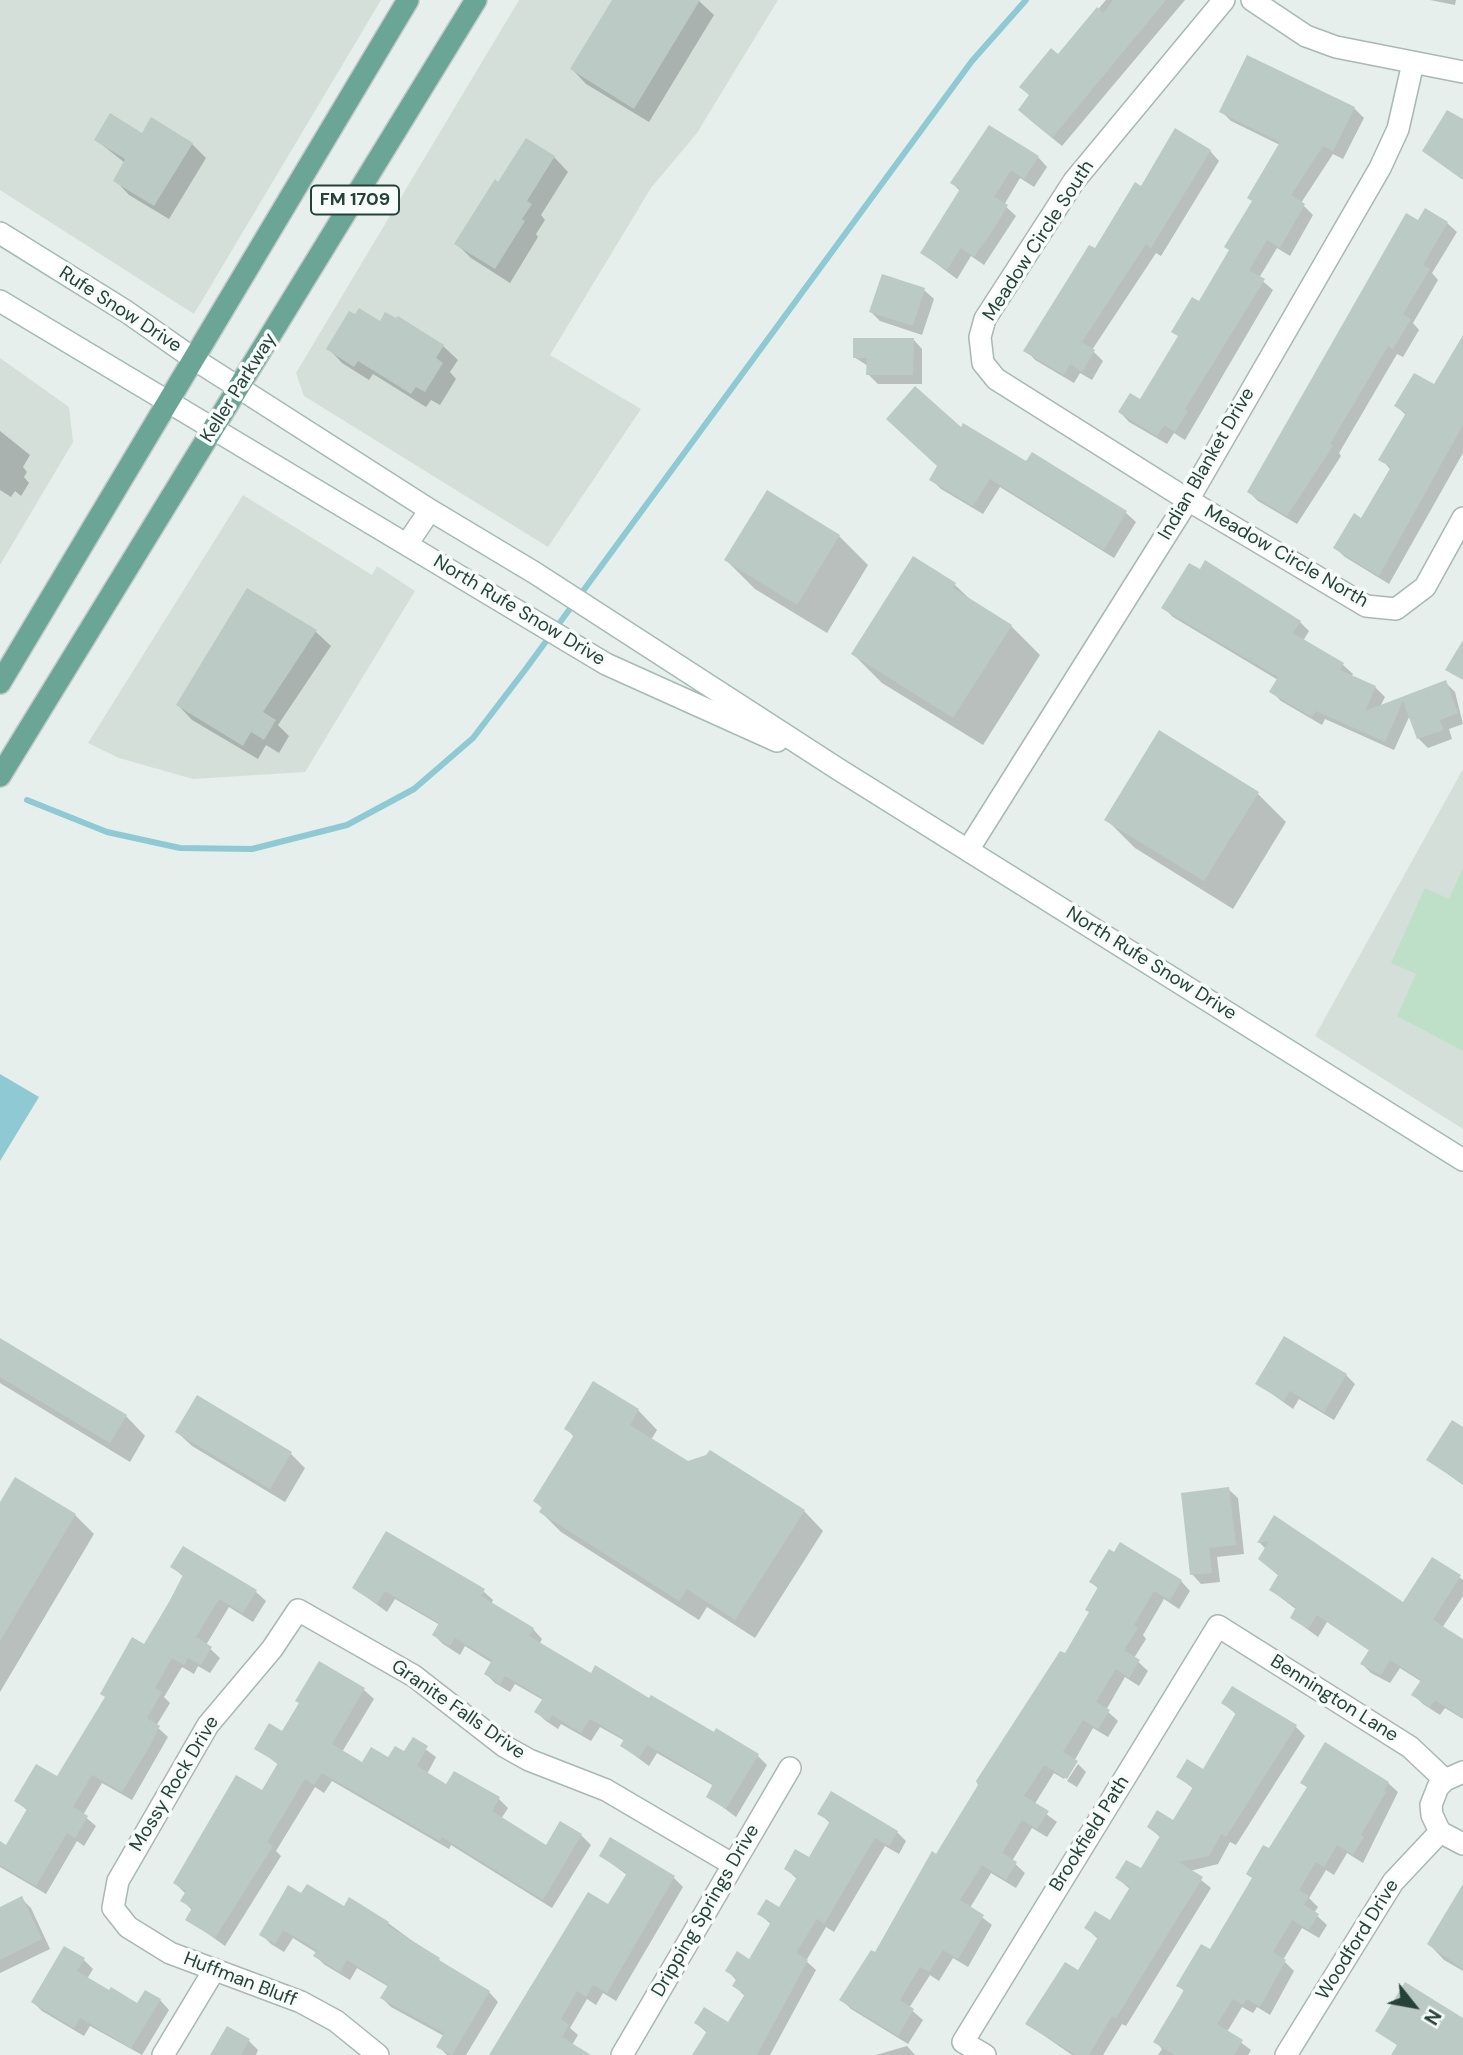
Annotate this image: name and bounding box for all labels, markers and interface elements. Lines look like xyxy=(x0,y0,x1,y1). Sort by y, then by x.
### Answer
street label: Meadow Circle South xyxy=(979,156,1099,326)
road number: FM 1709 xyxy=(311,186,399,215)
street label: Rufe Snow Drive xyxy=(54,262,186,358)
street label: Keller Parkway xyxy=(196,329,282,447)
street label: Indian Blanket Drive xyxy=(1154,384,1260,544)
street label: Meadow Circle North xyxy=(1200,501,1372,613)
street label: North Rufe Snow Drive xyxy=(429,551,609,671)
street label: North Rufe Snow Drive xyxy=(1062,902,1240,1026)
street label: Bennington Lane xyxy=(1266,1650,1402,1748)
street label: Granite Falls Drive xyxy=(387,1655,529,1765)
street label: Mossy Rock Drive xyxy=(126,1712,224,1856)
street label: Brookfield Path xyxy=(1045,1772,1135,1896)
street label: Dripping Springs Drive xyxy=(647,1821,765,2001)
street label: Woodford Drive xyxy=(1312,1876,1404,2004)
street label: Huffman Bluff xyxy=(180,1948,300,2012)
north arrow xyxy=(1379,1971,1449,2041)
text: N xyxy=(1418,2005,1447,2029)

